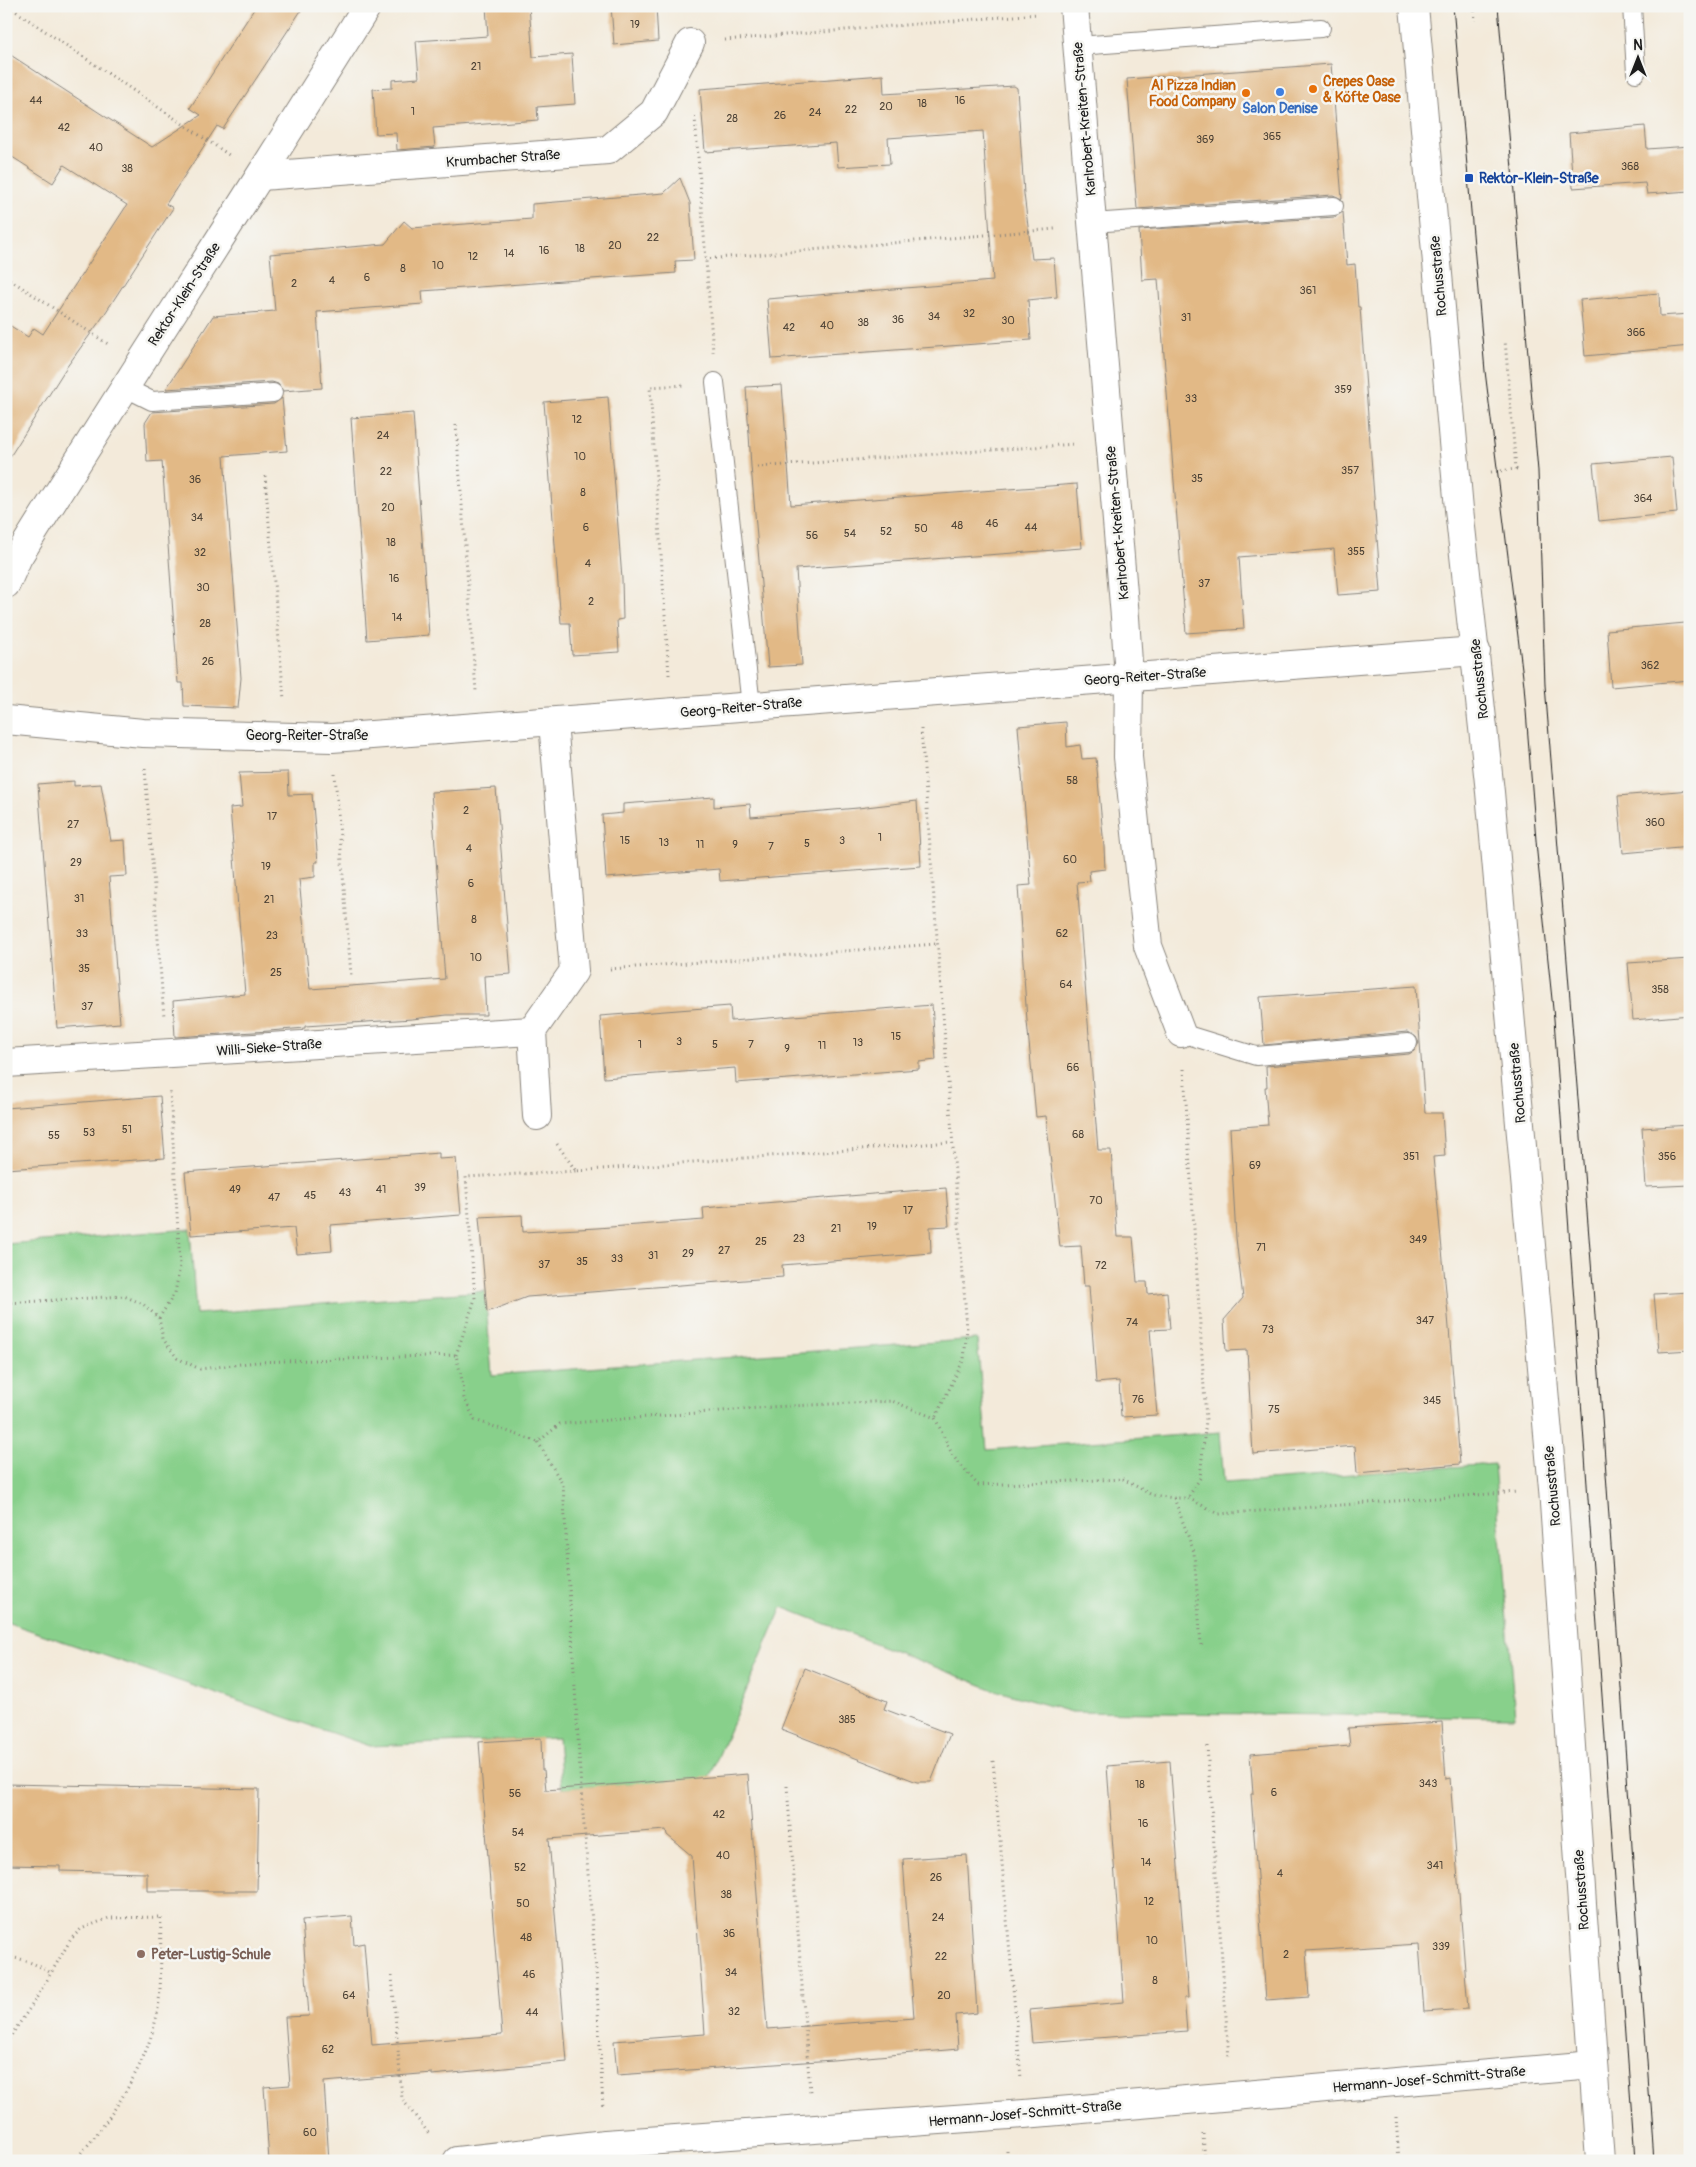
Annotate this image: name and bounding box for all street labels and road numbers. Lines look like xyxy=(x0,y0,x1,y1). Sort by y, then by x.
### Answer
street label: Karlrobert-Kreiten-Straße xyxy=(1069,41,1100,197)
street label: Krumbacher Straße xyxy=(445,146,561,171)
street label: Rochusstraße xyxy=(1427,235,1450,317)
street label: Rektor-Klein-Straße xyxy=(145,239,224,349)
street label: Karlrobert-Kreiten-Straße xyxy=(1102,445,1133,601)
street label: Rochusstraße xyxy=(1467,638,1492,720)
street label: Georg-Reiter-Straße xyxy=(1083,664,1207,689)
street label: Georg-Reiter-Straße xyxy=(679,694,803,721)
street label: Georg-Reiter-Straße xyxy=(246,727,368,744)
street label: Willi-Sieke-Straße xyxy=(216,1035,322,1060)
street label: Rochusstraße xyxy=(1506,1042,1529,1124)
street label: Rochusstraße xyxy=(1541,1445,1564,1527)
street label: Rochusstraße xyxy=(1570,1849,1593,1931)
street label: Hermann-Josef-Schmitt-Straße xyxy=(1332,2063,1526,2096)
street label: Hermann-Josef-Schmitt-Straße xyxy=(928,2097,1122,2130)

